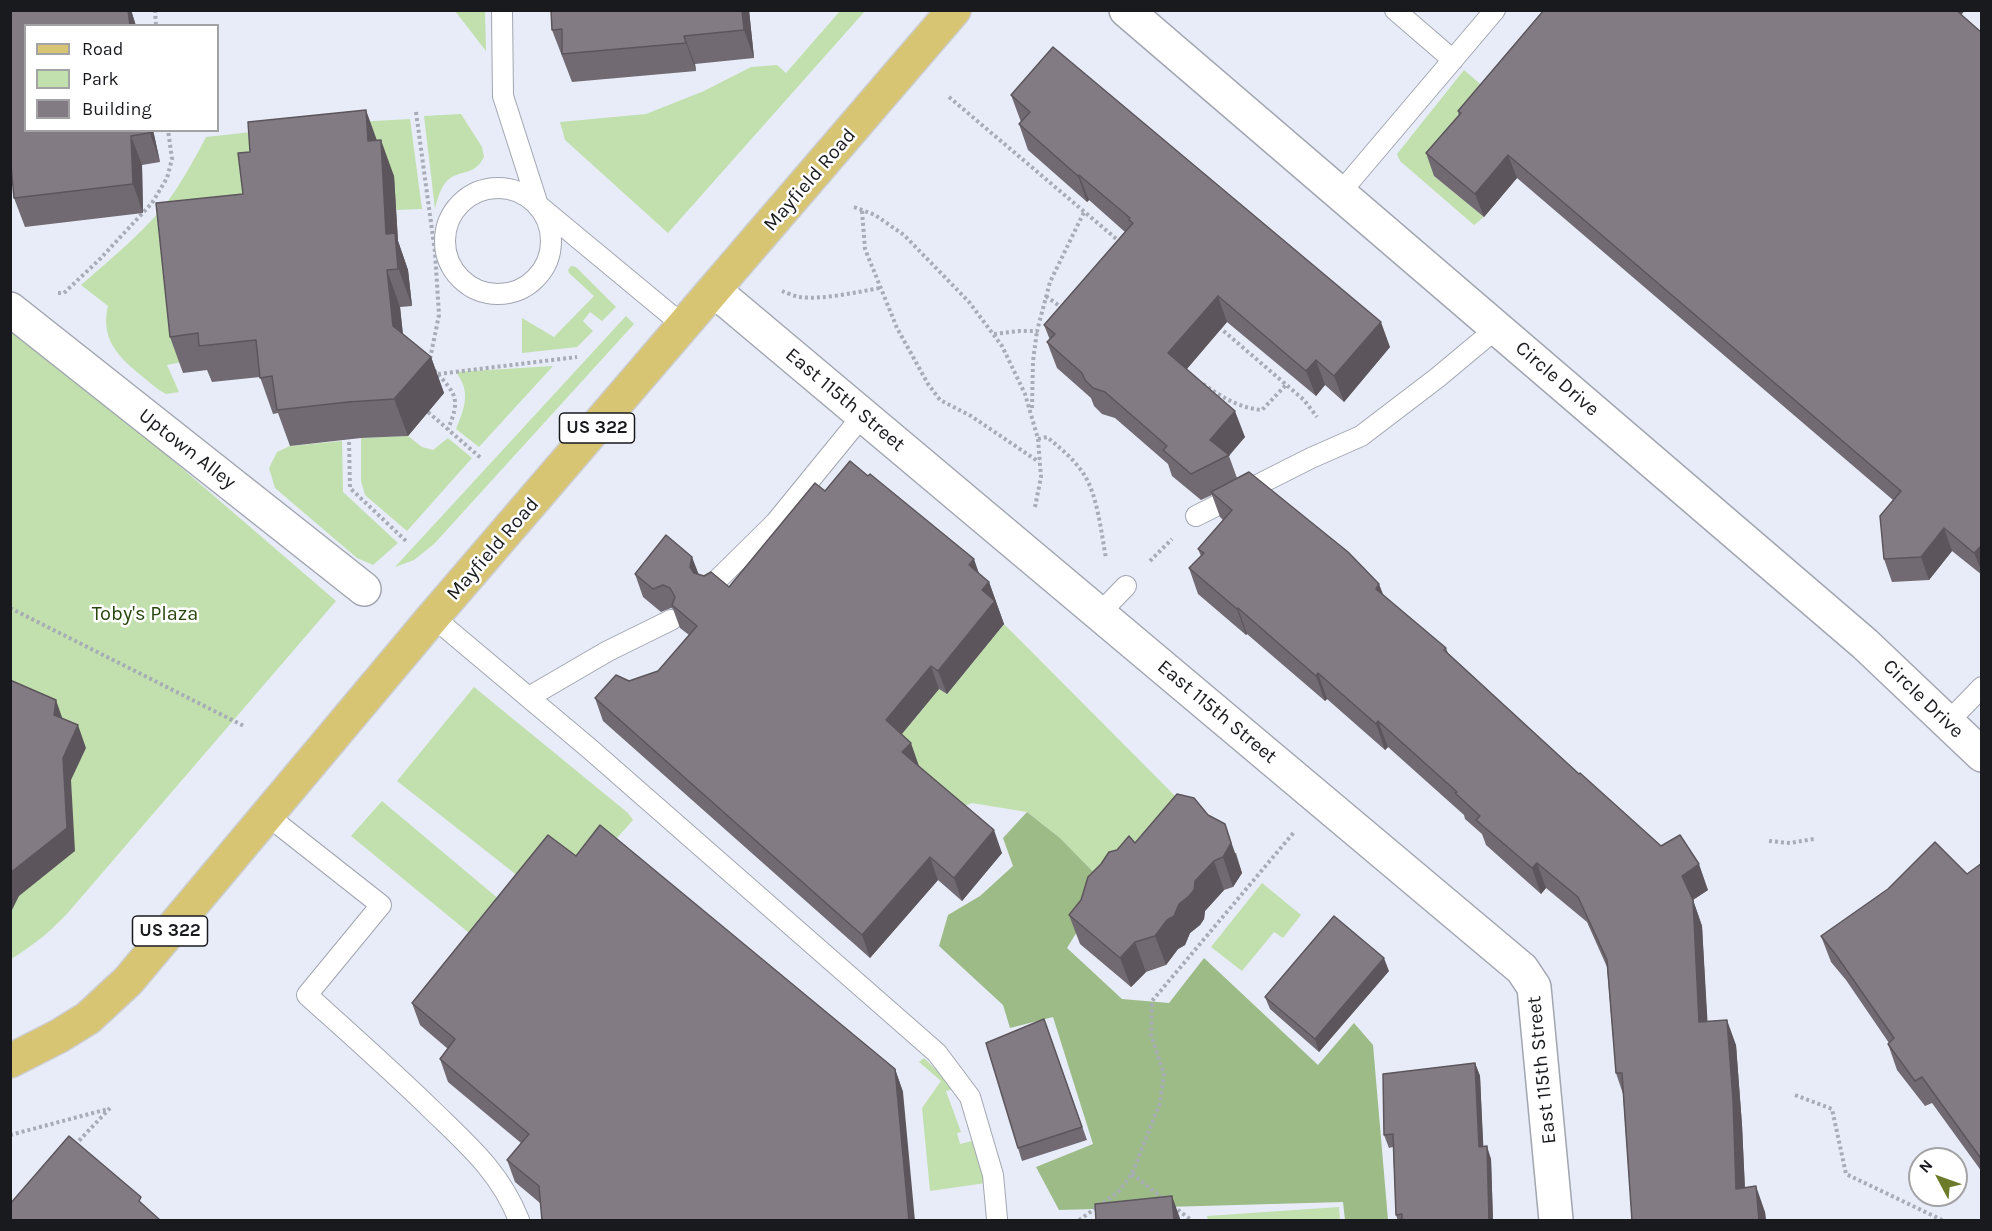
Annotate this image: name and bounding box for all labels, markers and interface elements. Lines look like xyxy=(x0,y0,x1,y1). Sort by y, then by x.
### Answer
legend xyxy=(24,24,219,132)
text: Road xyxy=(82,38,123,60)
text: Park xyxy=(82,68,119,90)
text: Building xyxy=(82,98,152,120)
street label: Mayfield Road xyxy=(759,124,861,236)
street label: Circle Drive xyxy=(1510,336,1604,422)
street label: East 115th Street xyxy=(780,343,910,457)
street label: Uptown Alley xyxy=(134,404,240,494)
road number: US 322 xyxy=(560,413,634,443)
street label: Mayfield Road xyxy=(442,493,544,605)
park label: Toby's Plaza xyxy=(92,602,198,626)
street label: East 115th Street xyxy=(1152,655,1282,769)
street label: Circle Drive xyxy=(1878,655,1968,743)
road number: US 322 xyxy=(132,916,207,946)
street label: East 115th Street xyxy=(1522,995,1562,1145)
north arrow xyxy=(1908,1147,1968,1207)
text: N xyxy=(1915,1156,1936,1177)

